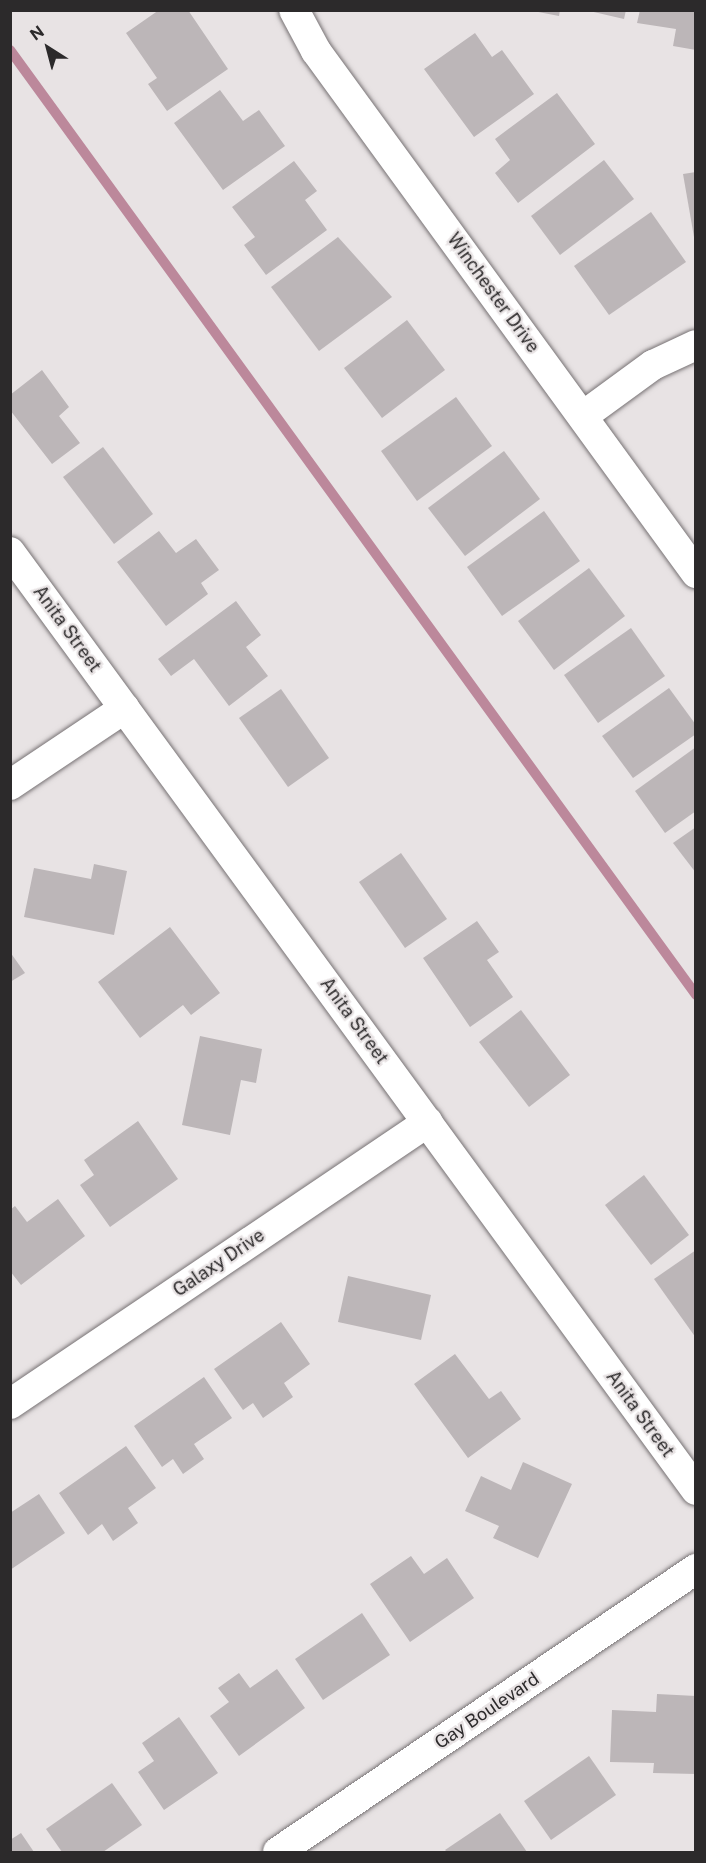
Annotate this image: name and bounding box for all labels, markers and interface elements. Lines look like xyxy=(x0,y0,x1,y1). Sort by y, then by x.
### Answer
north arrow xyxy=(18,18,78,78)
text: N xyxy=(26,22,48,44)
street label: Winchester Drive xyxy=(442,229,544,357)
street label: Anita Street xyxy=(28,582,106,676)
street label: Anita Street xyxy=(315,974,393,1068)
street label: Galaxy Drive xyxy=(169,1225,269,1301)
street label: Anita Street xyxy=(601,1367,679,1461)
street label: Gay Boulevard xyxy=(431,1668,543,1754)

